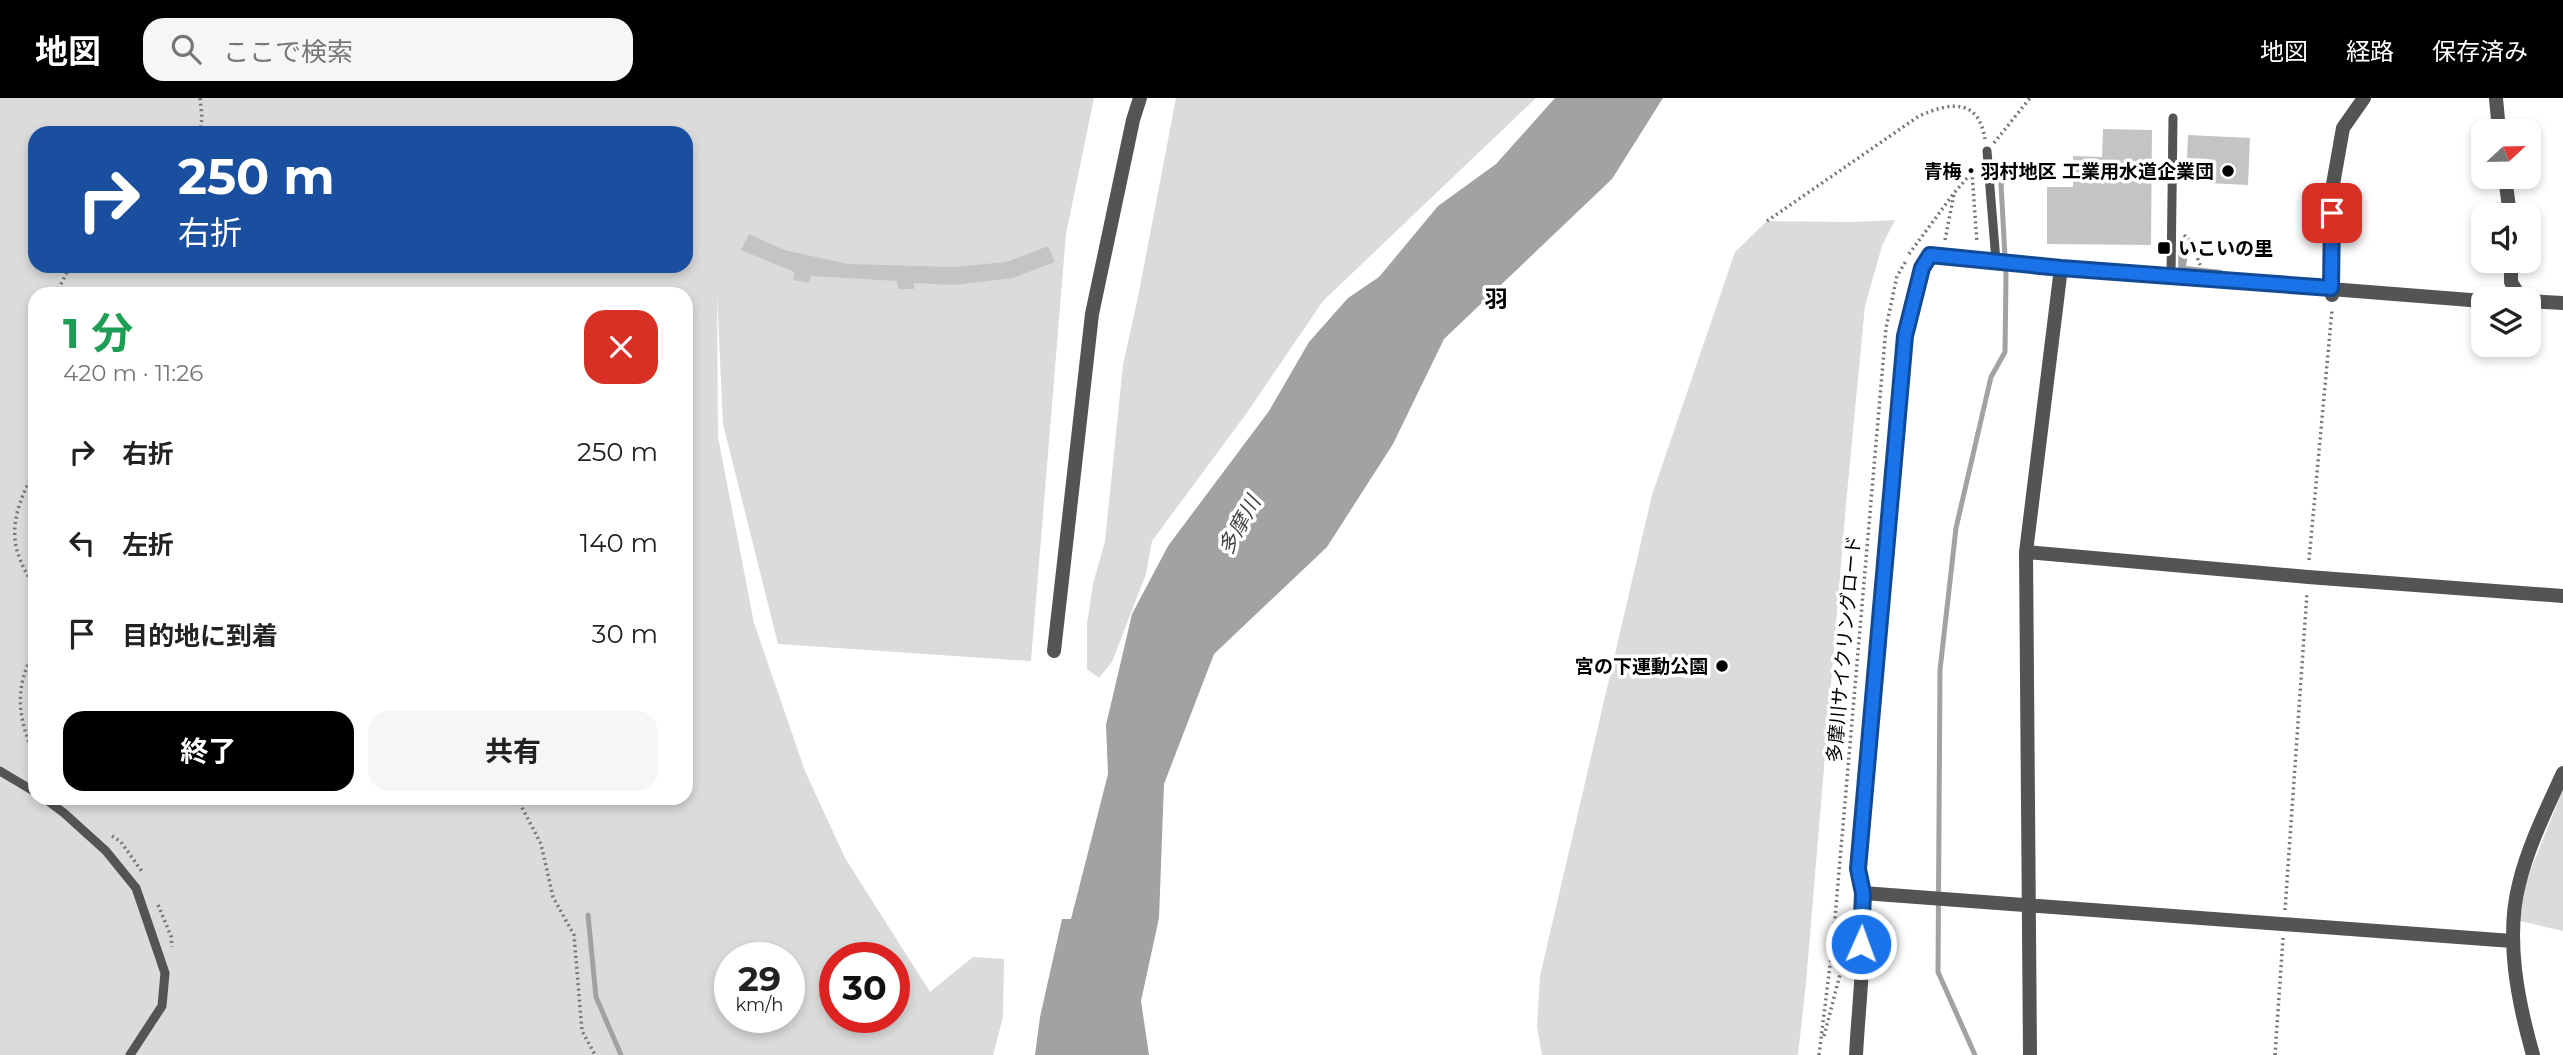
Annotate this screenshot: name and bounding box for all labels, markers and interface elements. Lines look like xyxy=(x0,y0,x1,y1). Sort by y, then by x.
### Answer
search box xyxy=(143,18,633,81)
icon: search xyxy=(167,30,205,68)
text: 地図 xyxy=(35,31,101,71)
text: ここで検索 xyxy=(223,36,353,68)
text: 地図 xyxy=(2260,37,2308,66)
text: 経路 xyxy=(2346,37,2394,66)
text: 保存済み xyxy=(2432,37,2528,66)
north arrow xyxy=(2471,119,2541,189)
map controls xyxy=(2471,119,2541,357)
text: 250 m xyxy=(178,147,335,206)
icon: right xyxy=(63,154,154,245)
place label: 青梅・羽村地区 工業用水道企業団 xyxy=(1924,160,2214,183)
marker: 青梅・羽村地区 工業用水道企業団 xyxy=(2220,163,2236,179)
pin xyxy=(2302,183,2362,243)
icon: arrive xyxy=(2313,194,2351,232)
button: sound xyxy=(2471,203,2541,273)
text: 右折 xyxy=(178,213,242,252)
place label: いこいの里 xyxy=(2178,237,2273,260)
marker: いこいの里 xyxy=(2156,240,2172,256)
district label: 羽 xyxy=(1485,285,1508,313)
button: layers xyxy=(2471,287,2541,357)
text: 1 分 xyxy=(63,307,133,359)
button: close xyxy=(584,310,658,384)
text: 420 m · 11:26 xyxy=(63,359,203,387)
icon: right xyxy=(63,433,101,471)
text: 250 m xyxy=(577,436,658,468)
text: 右折 xyxy=(122,438,174,470)
water label: 多摩川 xyxy=(1213,490,1266,559)
icon: left xyxy=(63,524,101,562)
text: 140 m xyxy=(580,527,658,559)
text: 左折 xyxy=(122,529,174,561)
street label: 多摩川サイクリングロード xyxy=(1823,535,1865,763)
icon: arrive xyxy=(63,615,101,653)
text: 30 m xyxy=(592,618,658,650)
text: 目的地に到着 xyxy=(122,620,278,652)
place label: 宮の下運動公園 xyxy=(1575,655,1708,678)
marker: 宮の下運動公園 xyxy=(1714,658,1730,674)
button: 終了 xyxy=(63,711,354,791)
button: 共有 xyxy=(368,711,658,791)
position arrow xyxy=(1824,907,1898,981)
speed limit sign: 30 xyxy=(819,942,910,1033)
text: 29 xyxy=(738,957,781,1000)
text: km/h xyxy=(735,994,784,1016)

